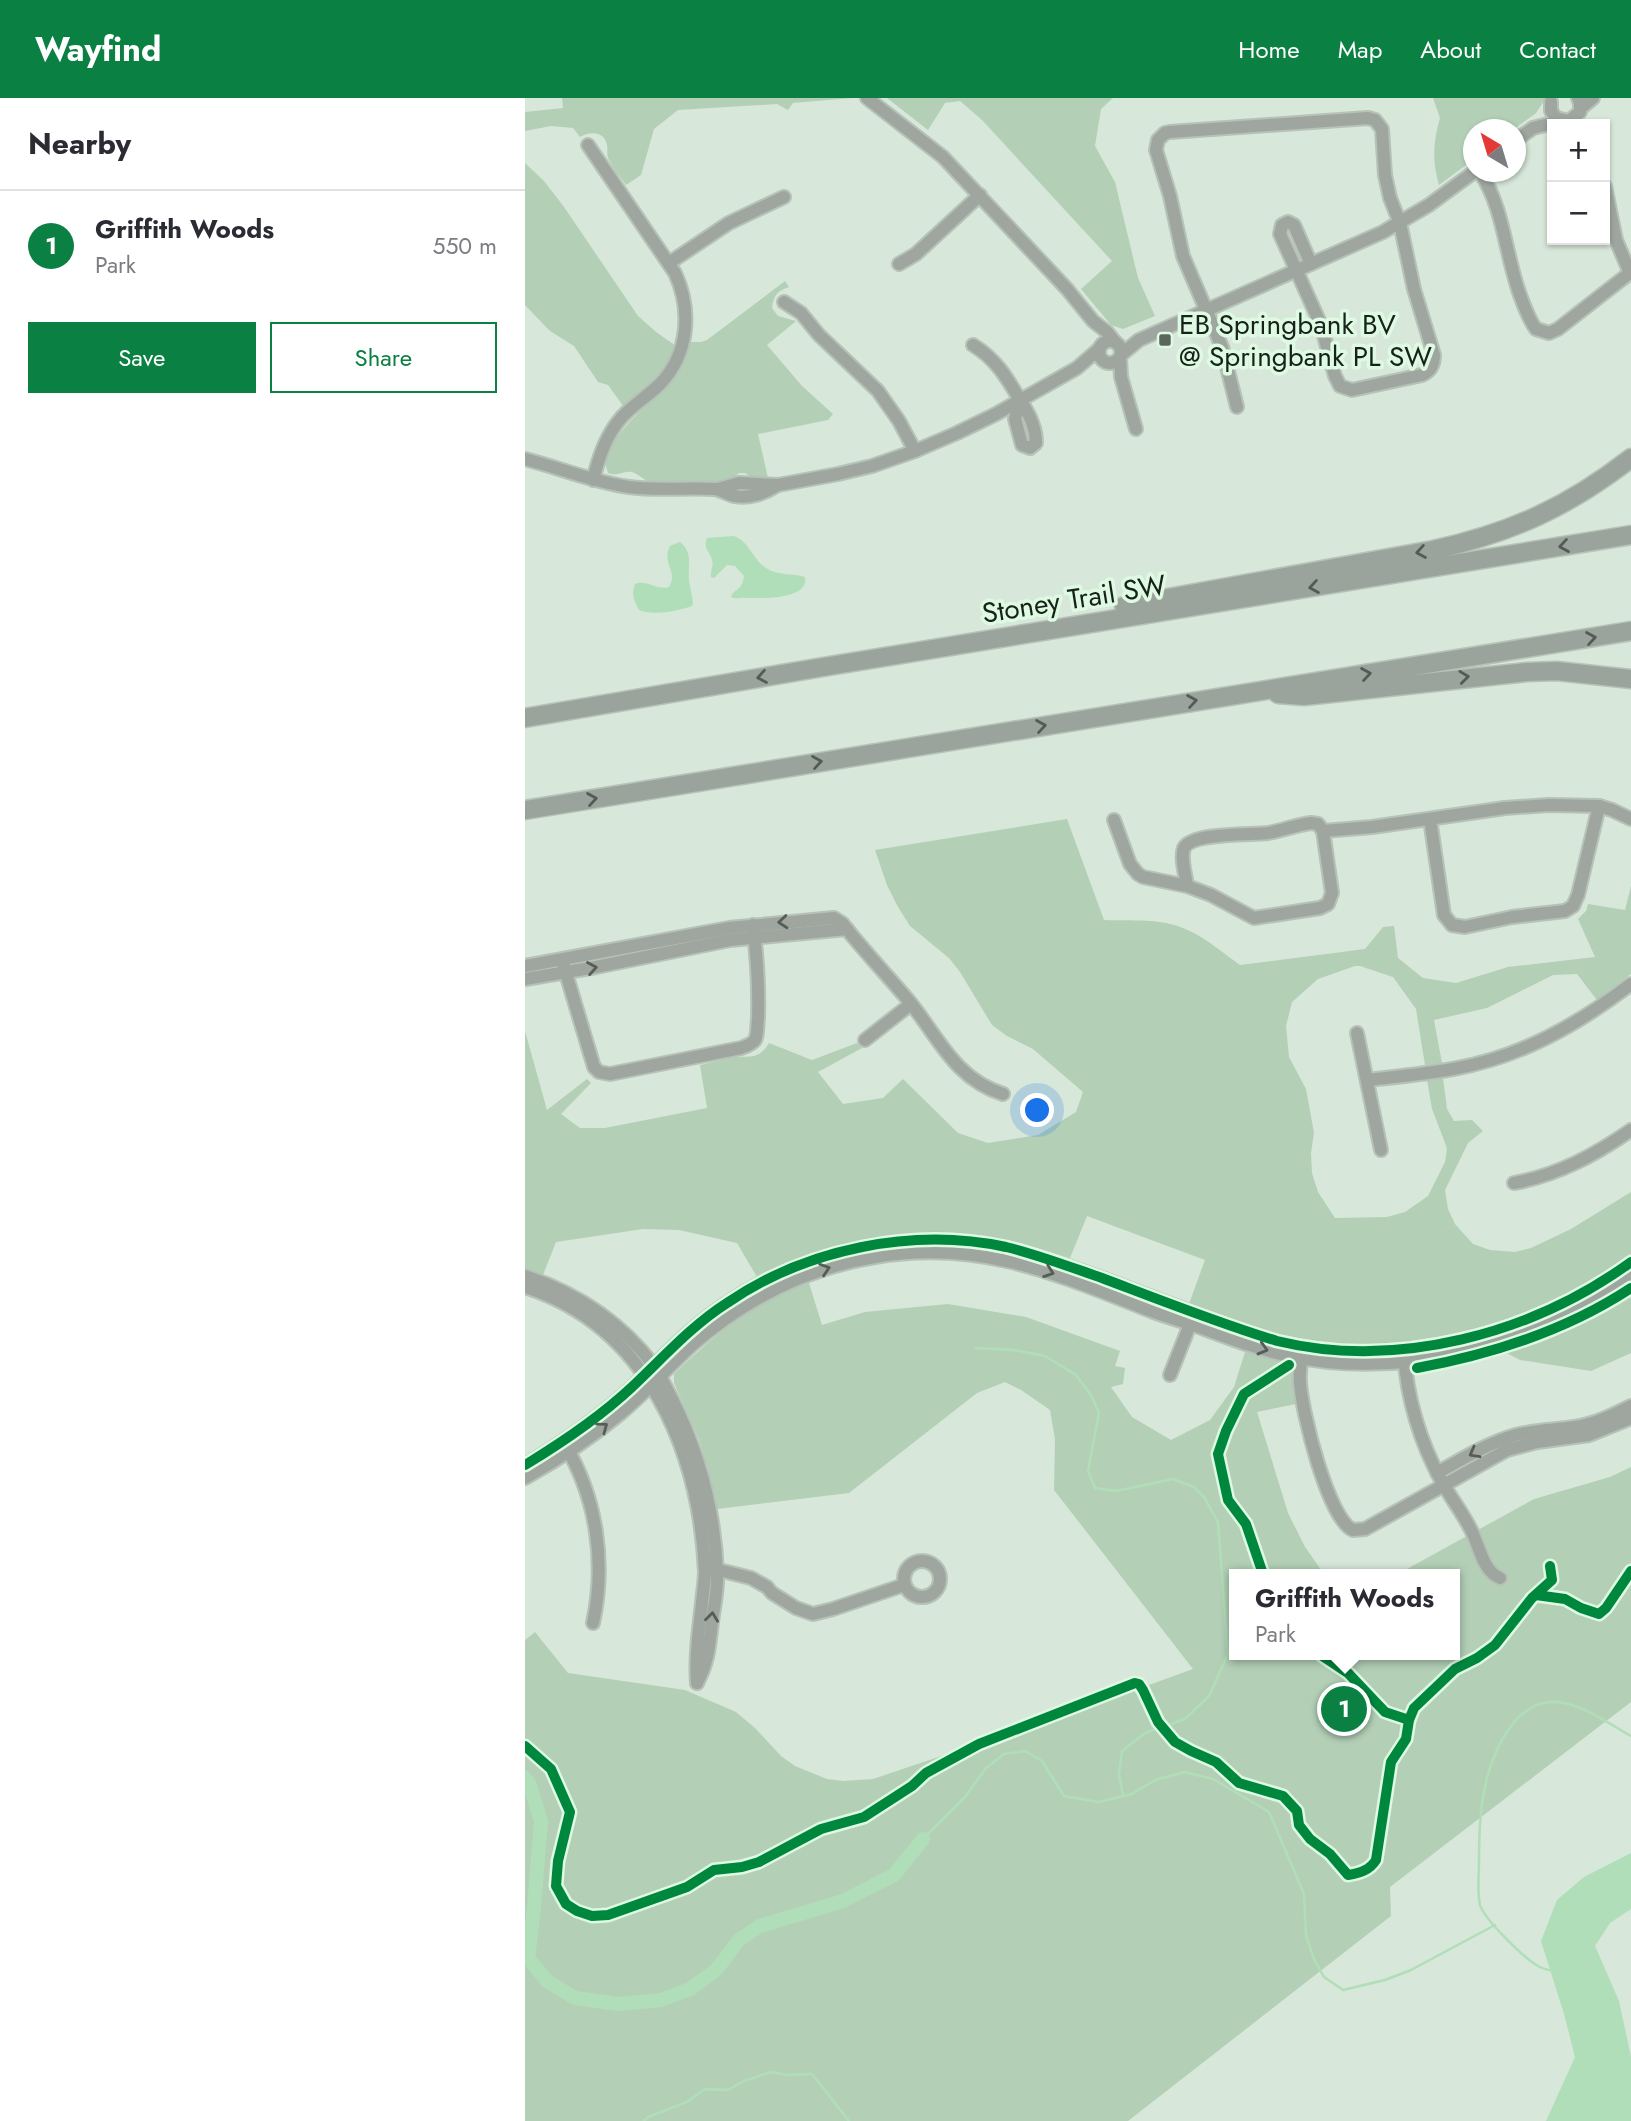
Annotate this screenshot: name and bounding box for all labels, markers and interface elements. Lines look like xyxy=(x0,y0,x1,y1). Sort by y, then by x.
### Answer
text: Wayfind xyxy=(35,26,161,73)
text: Home xyxy=(1238,32,1300,67)
text: Map xyxy=(1338,32,1382,67)
text: About xyxy=(1420,32,1481,67)
text: Contact xyxy=(1519,32,1596,67)
north arrow xyxy=(1463,119,1526,182)
map controls xyxy=(1547,119,1610,245)
button: + xyxy=(1547,119,1610,182)
text: Nearby xyxy=(28,122,131,165)
button: − xyxy=(1547,182,1610,245)
text: Griffith Woods xyxy=(95,210,274,248)
text: 1 xyxy=(45,229,57,263)
text: 550 m xyxy=(432,229,497,263)
text: Park xyxy=(95,248,136,282)
place label: EB Springbank BV @ Springbank PL SW xyxy=(1179,304,1432,377)
button: Save xyxy=(28,322,256,393)
button: Share xyxy=(270,322,497,393)
marker: EB Springbank BV @ Springbank PL SW xyxy=(1157,332,1173,348)
one-way arrow xyxy=(1558,538,1570,553)
one-way arrow xyxy=(1415,544,1427,559)
street label: Stoney Trail SW xyxy=(979,564,1169,634)
one-way arrow xyxy=(1308,579,1319,594)
one-way arrow xyxy=(1585,631,1596,646)
one-way arrow xyxy=(1360,667,1372,682)
one-way arrow xyxy=(756,669,768,684)
one-way arrow xyxy=(1458,670,1470,685)
one-way arrow xyxy=(1186,694,1198,709)
one-way arrow xyxy=(1035,719,1047,734)
one-way arrow xyxy=(811,755,823,770)
one-way arrow xyxy=(586,792,598,807)
one-way arrow xyxy=(777,914,788,929)
one-way arrow xyxy=(586,961,598,976)
your location xyxy=(1020,1093,1054,1127)
one-way arrow xyxy=(819,1263,831,1277)
one-way arrow xyxy=(1042,1264,1054,1278)
one-way arrow xyxy=(1256,1341,1268,1356)
one-way arrow xyxy=(595,1423,607,1436)
one-way arrow xyxy=(1468,1445,1481,1458)
popup xyxy=(1229,1569,1460,1660)
text: Griffith Woods xyxy=(1255,1579,1434,1617)
one-way arrow xyxy=(705,1612,720,1623)
text: Park xyxy=(1255,1617,1296,1651)
pin: 1 xyxy=(1321,1683,1367,1735)

